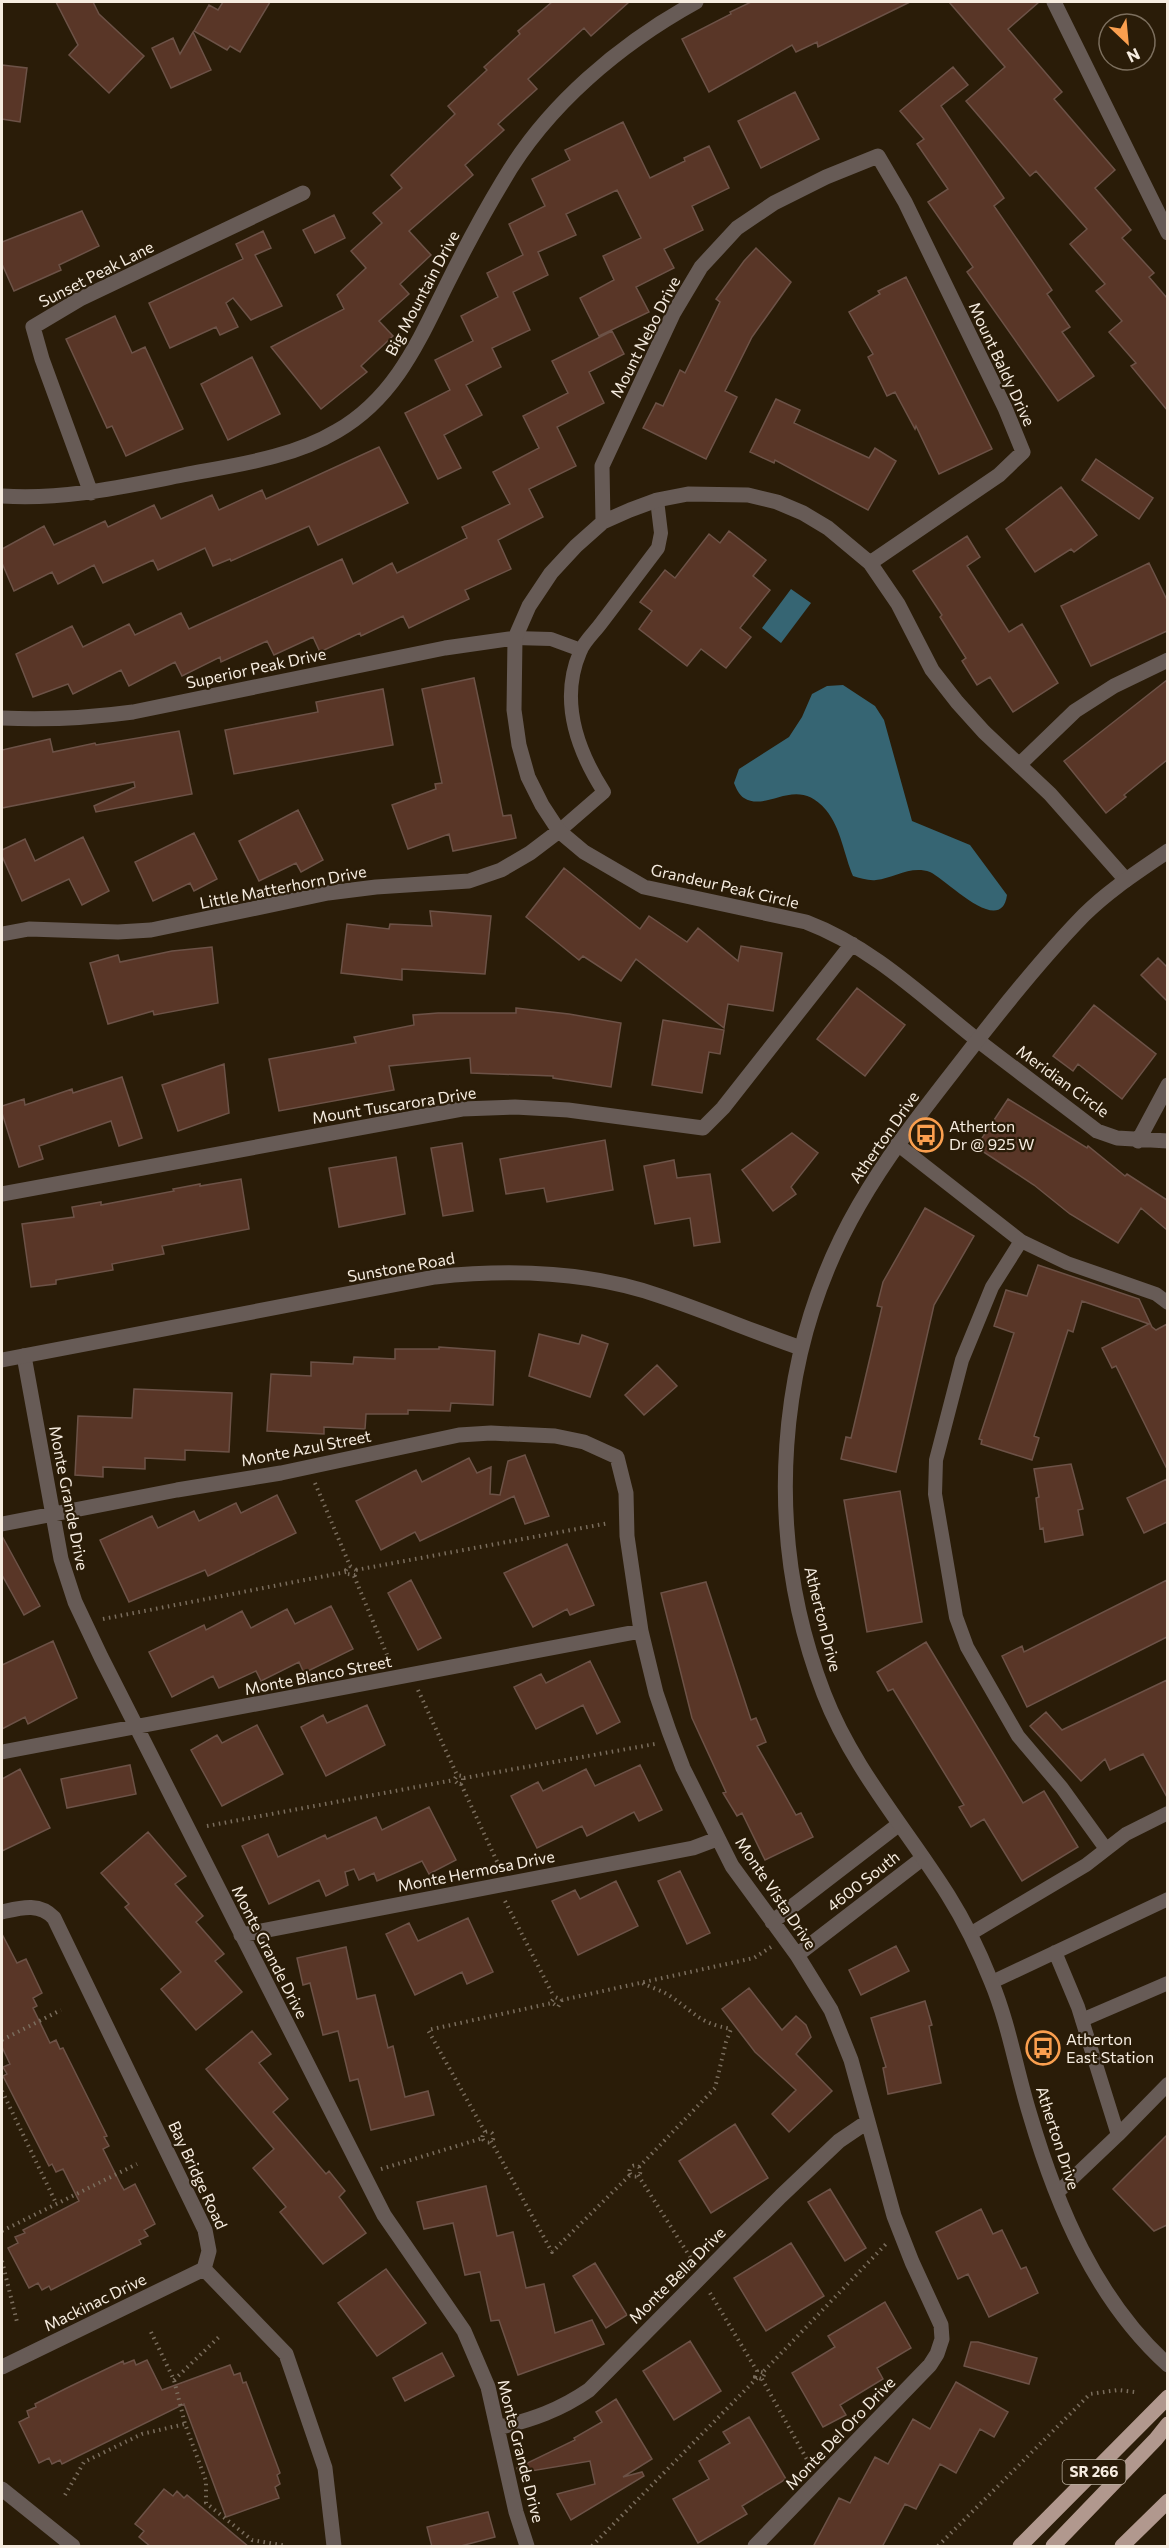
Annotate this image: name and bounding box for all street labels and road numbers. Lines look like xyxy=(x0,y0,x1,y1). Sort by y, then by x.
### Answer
street label: Big Mountain Drive xyxy=(381,227,463,359)
street label: Sunset Peak Lane xyxy=(35,236,156,311)
street label: Mount Nebo Drive xyxy=(606,273,683,401)
street label: Mount Baldy Drive xyxy=(965,299,1039,429)
street label: Superior Peak Drive xyxy=(184,643,328,692)
street label: Grandeur Peak Circle xyxy=(649,859,801,912)
street label: Little Matterhorn Drive xyxy=(198,861,368,912)
street label: Meridian Circle xyxy=(1013,1041,1113,1121)
street label: Mount Tuscarora Drive xyxy=(310,1082,477,1127)
street label: Atherton Drive xyxy=(845,1087,922,1186)
street label: Sunstone Road xyxy=(346,1248,456,1285)
street label: Monte Grande Drive xyxy=(46,1424,93,1572)
street label: Monte Azul Street xyxy=(239,1425,373,1469)
street label: Atherton Drive xyxy=(801,1564,846,1674)
street label: Monte Blanco Street xyxy=(243,1651,394,1698)
street label: Monte Vista Drive xyxy=(732,1833,821,1952)
street label: Monte Hermosa Drive xyxy=(396,1846,556,1895)
street label: 4600 South xyxy=(823,1846,903,1915)
street label: Monte Grande Drive xyxy=(229,1882,312,2022)
street label: Atherton Drive xyxy=(1033,2084,1084,2192)
street label: Bay Bridge Road xyxy=(165,2118,232,2232)
street label: Monte Bella Drive xyxy=(624,2222,729,2327)
street label: Mackinac Drive xyxy=(41,2269,149,2335)
street label: Monte Del Oro Drive xyxy=(781,2372,898,2493)
street label: Monte Grande Drive xyxy=(495,2377,548,2524)
road number: SR 266 xyxy=(1062,2460,1126,2484)

